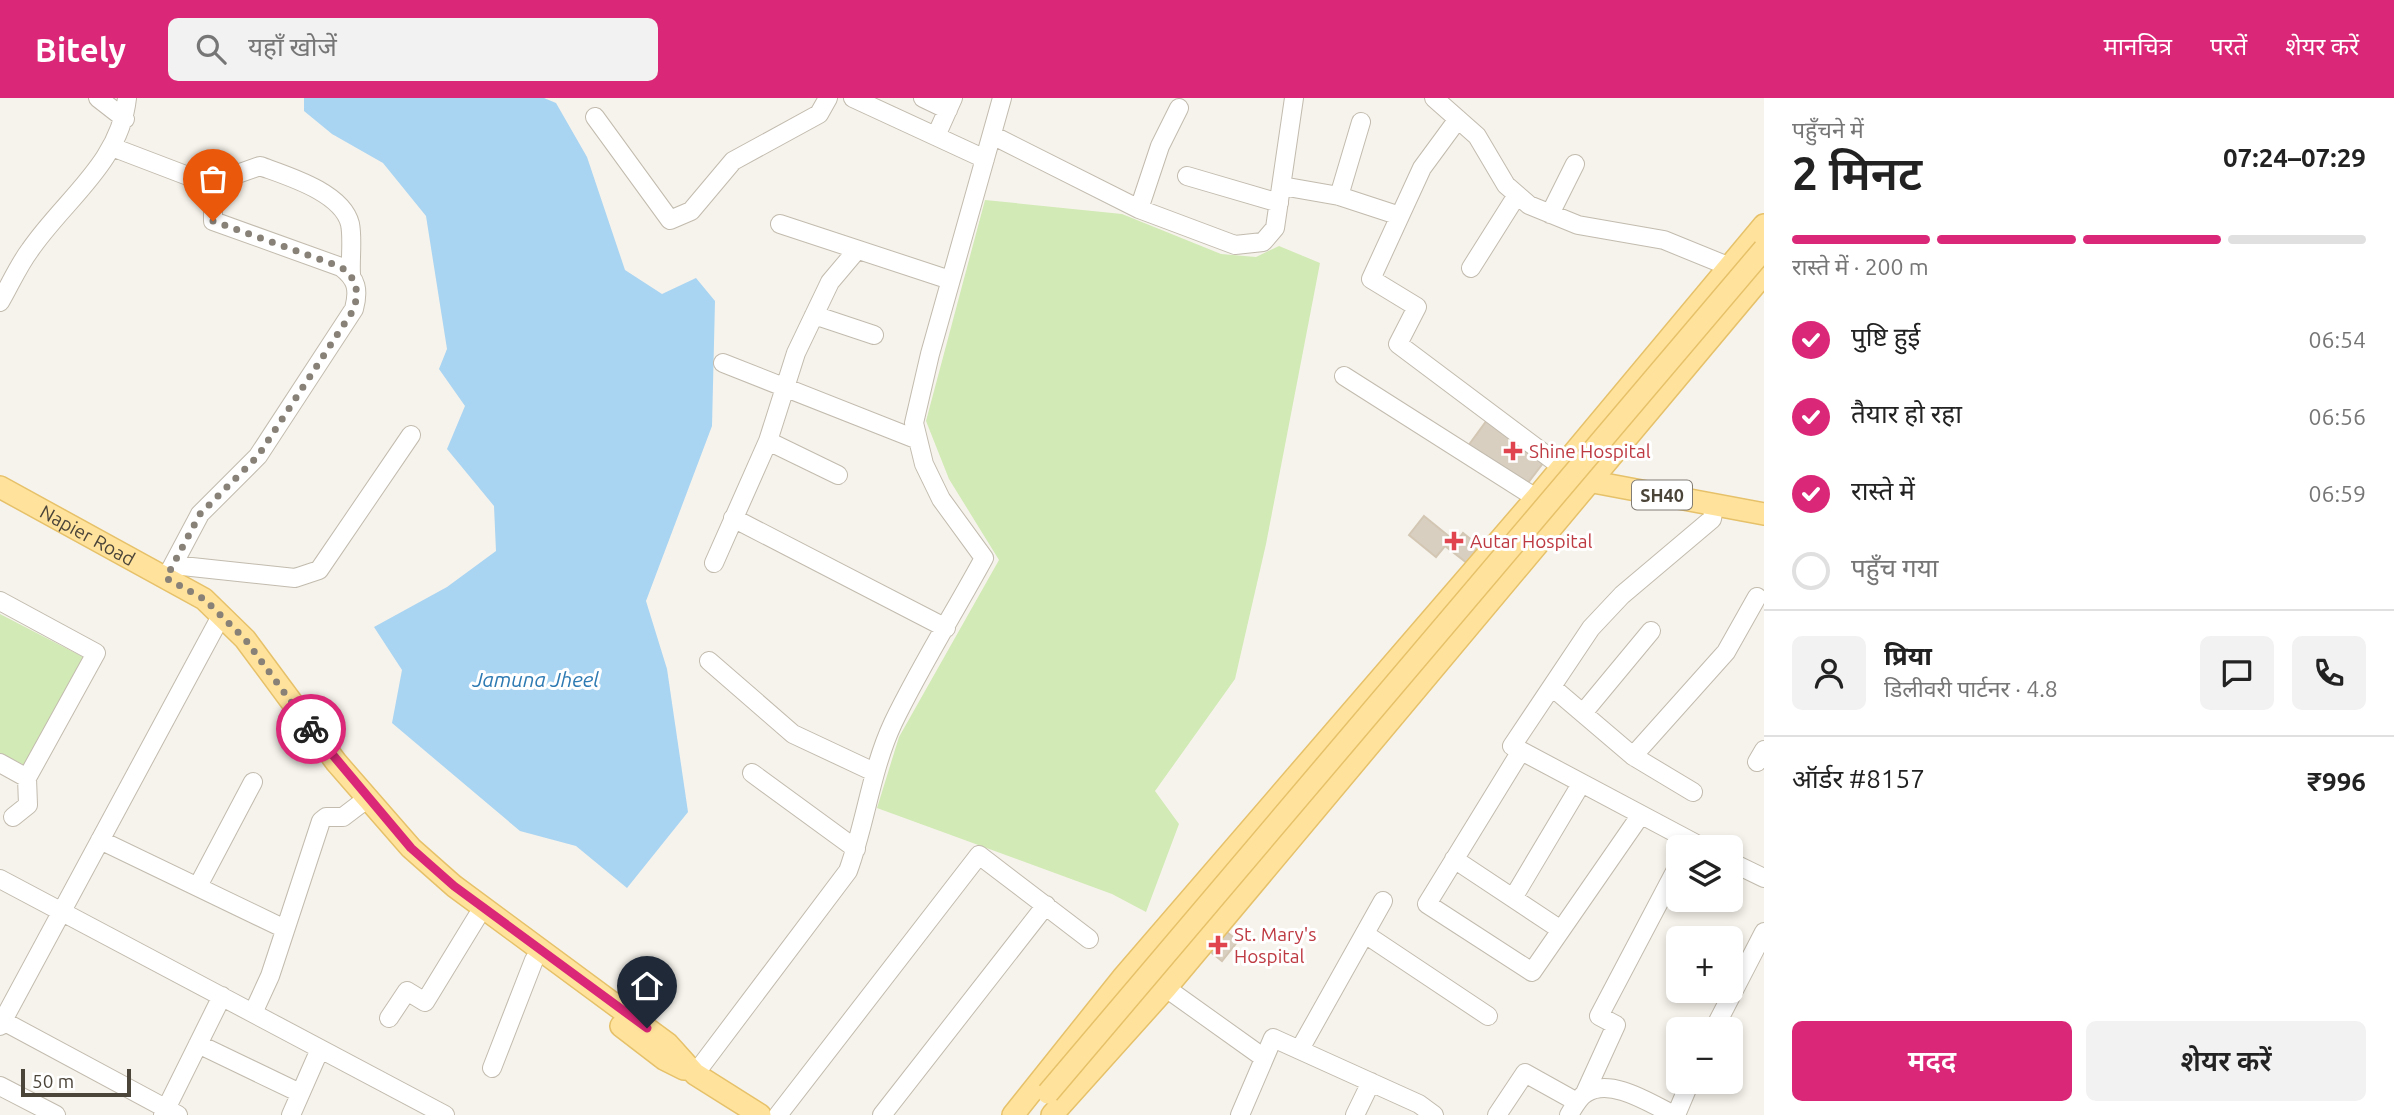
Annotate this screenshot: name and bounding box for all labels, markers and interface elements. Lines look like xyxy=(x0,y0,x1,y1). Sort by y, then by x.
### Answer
search box xyxy=(168,18,658,81)
icon: search xyxy=(192,30,230,68)
text: Bitely xyxy=(35,31,126,68)
text: यहाँ खोजें xyxy=(248,32,337,61)
text: मानचित्र xyxy=(2103,33,2172,60)
text: परतें xyxy=(2210,33,2247,60)
text: शेयर करें xyxy=(2285,33,2359,60)
text: पहुँचने में xyxy=(1792,117,1864,142)
text: 07:24–07:29 xyxy=(2223,143,2366,172)
text: 2 मिनट xyxy=(1792,147,1922,199)
pin xyxy=(183,149,243,221)
icon: bag xyxy=(194,160,232,198)
text: रास्ते में · 200 m xyxy=(1792,254,1929,279)
icon: check xyxy=(1792,321,1830,359)
text: पुष्टि हुई xyxy=(1851,322,1920,351)
text: 06:54 xyxy=(2308,327,2366,352)
icon: check xyxy=(1792,398,1830,436)
text: तैयार हो रहा xyxy=(1851,399,1962,428)
text: 06:56 xyxy=(2308,404,2366,429)
place label: Shine Hospital xyxy=(1529,440,1651,462)
marker: Shine Hospital xyxy=(1503,441,1523,461)
icon: check xyxy=(1792,475,1830,513)
text: रास्ते में xyxy=(1851,476,1915,505)
road number: SH40 xyxy=(1632,480,1692,510)
text: 06:59 xyxy=(2308,481,2366,506)
street label: Napier Road xyxy=(36,500,139,570)
place label: Autar Hospital xyxy=(1470,530,1592,552)
marker: Autar Hospital xyxy=(1444,531,1464,551)
text: पहुँच गया xyxy=(1851,553,1939,582)
button: person xyxy=(1792,636,1866,710)
button: chat xyxy=(2200,636,2274,710)
button: phone xyxy=(2292,636,2366,710)
text: प्रिया xyxy=(1884,641,1932,670)
water label: Jamuna Jheel xyxy=(472,667,599,691)
text: डिलीवरी पार्टनर · 4.8 xyxy=(1884,676,2058,701)
courier xyxy=(276,694,346,764)
icon: bike xyxy=(292,710,330,748)
text: ऑर्डर #8157 xyxy=(1792,764,1925,793)
text: ₹996 xyxy=(2307,767,2366,796)
map controls xyxy=(1666,835,1743,1094)
button: layers xyxy=(1666,835,1743,912)
place label: St. Mary's Hospital xyxy=(1234,923,1317,967)
button: + xyxy=(1666,926,1743,1003)
marker: St. Mary's Hospital xyxy=(1208,935,1228,955)
pin xyxy=(617,956,677,1028)
icon: home xyxy=(628,967,666,1005)
button: − xyxy=(1666,1017,1743,1094)
button: मदद xyxy=(1792,1021,2072,1101)
button: शेयर करें xyxy=(2086,1021,2366,1101)
scale bar xyxy=(21,1066,131,1098)
text: 50 m xyxy=(32,1070,74,1092)

